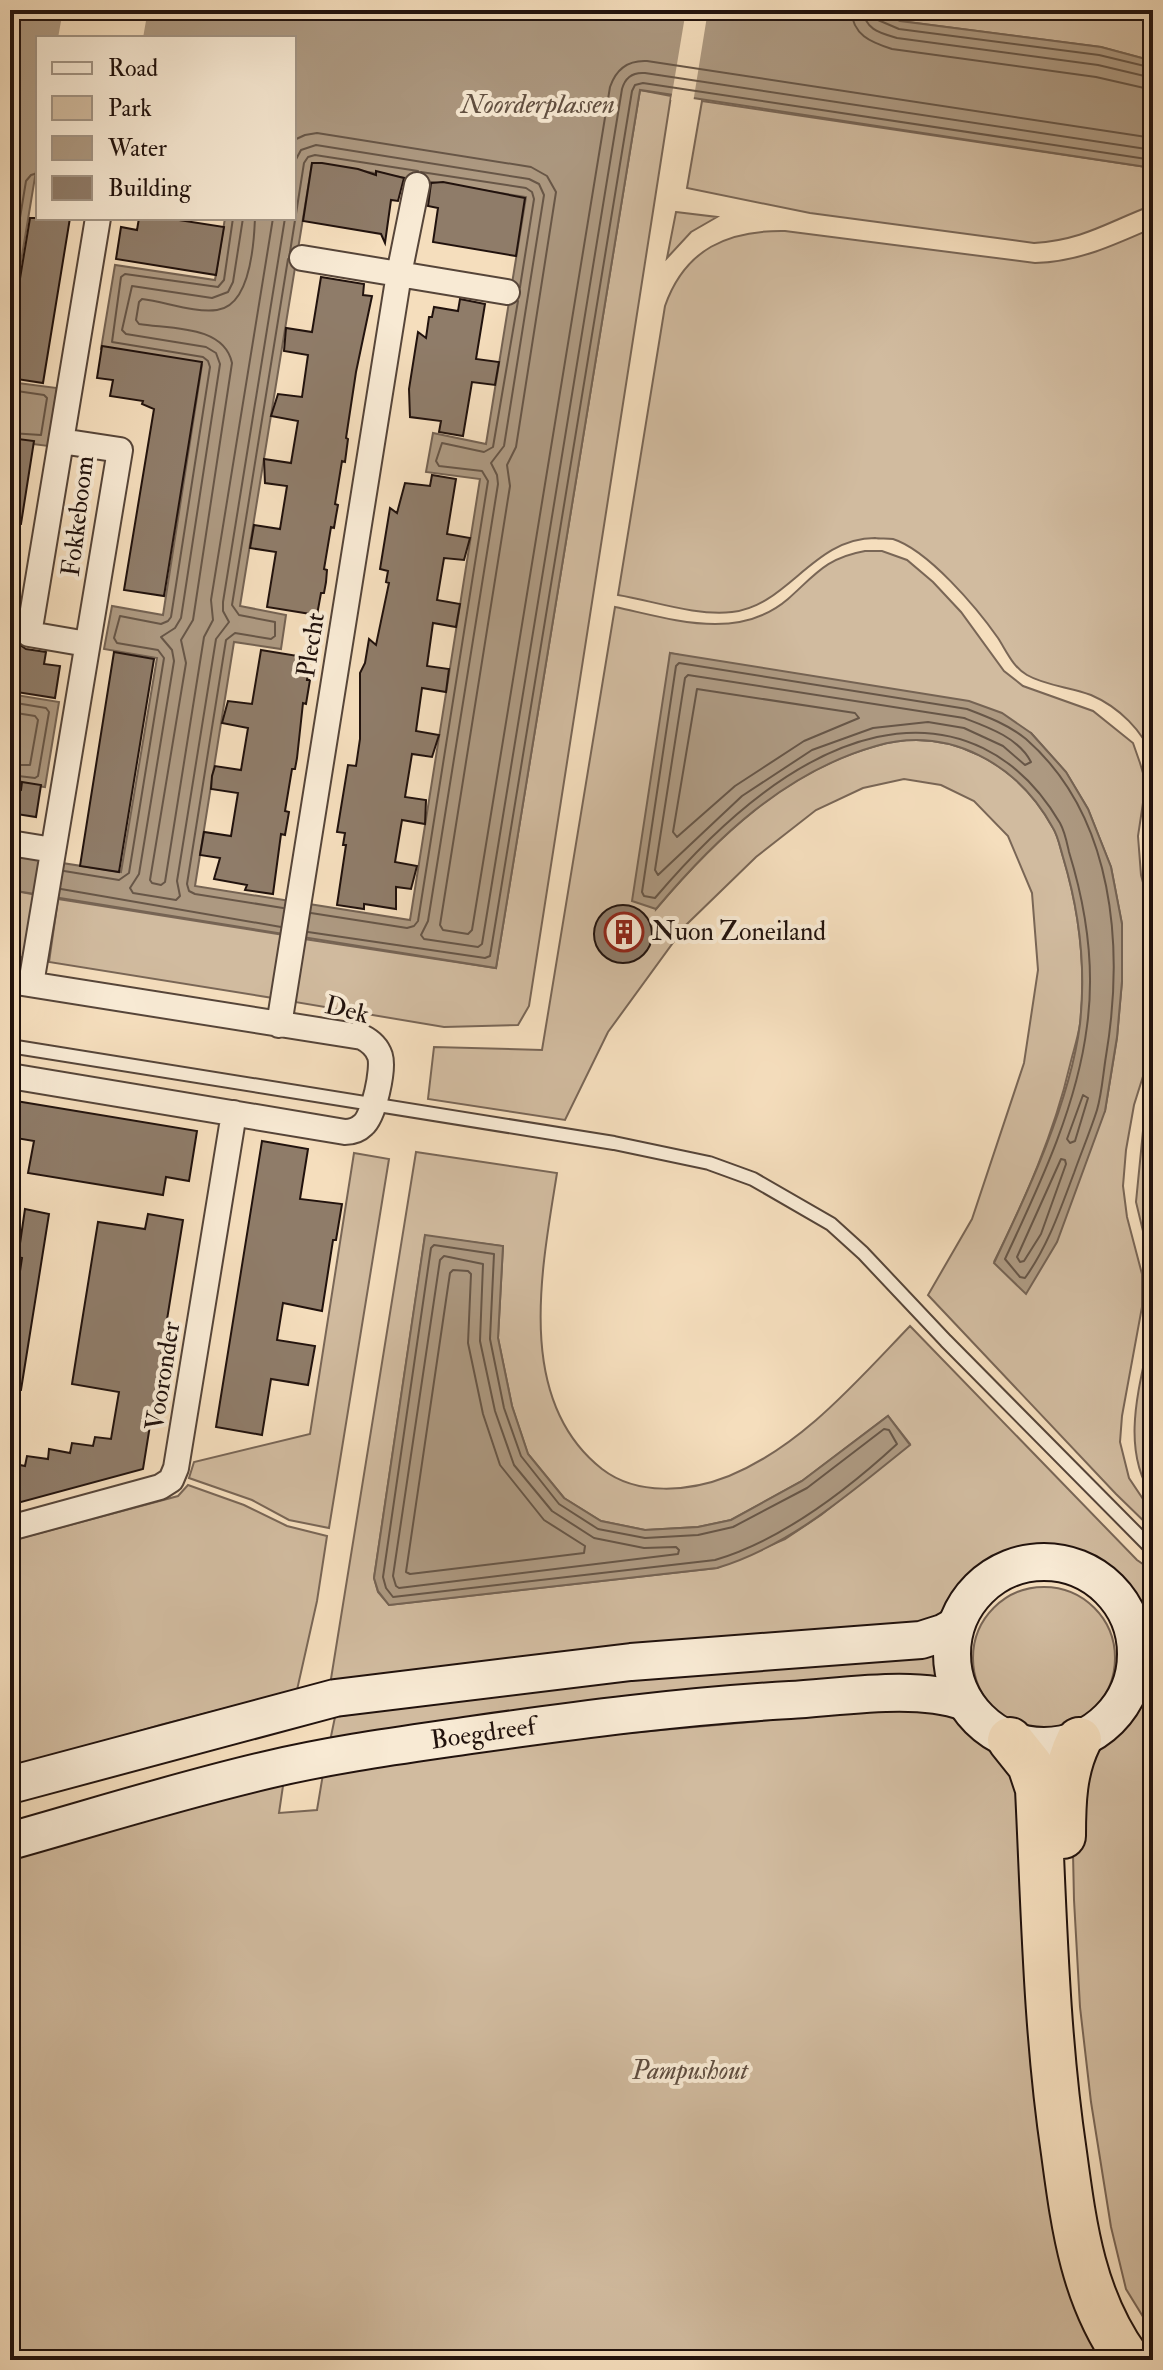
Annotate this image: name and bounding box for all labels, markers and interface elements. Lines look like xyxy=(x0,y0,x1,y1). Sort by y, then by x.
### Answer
legend xyxy=(36,36,296,220)
text: Road xyxy=(108,53,158,84)
water label: Noorderplassen xyxy=(459,87,615,122)
text: Park xyxy=(108,93,152,124)
text: Water xyxy=(107,133,167,164)
text: Building xyxy=(108,173,192,204)
street label: Fokkeboom xyxy=(55,454,101,578)
street label: Plecht xyxy=(290,610,332,680)
building icon: Nuon Zoneiland xyxy=(603,911,645,953)
place label: Nuon Zoneiland xyxy=(652,916,826,948)
street label: Dek xyxy=(322,989,373,1031)
street label: Vooronder xyxy=(139,1319,187,1433)
street label: Boegdreef xyxy=(429,1710,541,1757)
park label: Pampushout xyxy=(631,2055,750,2087)

